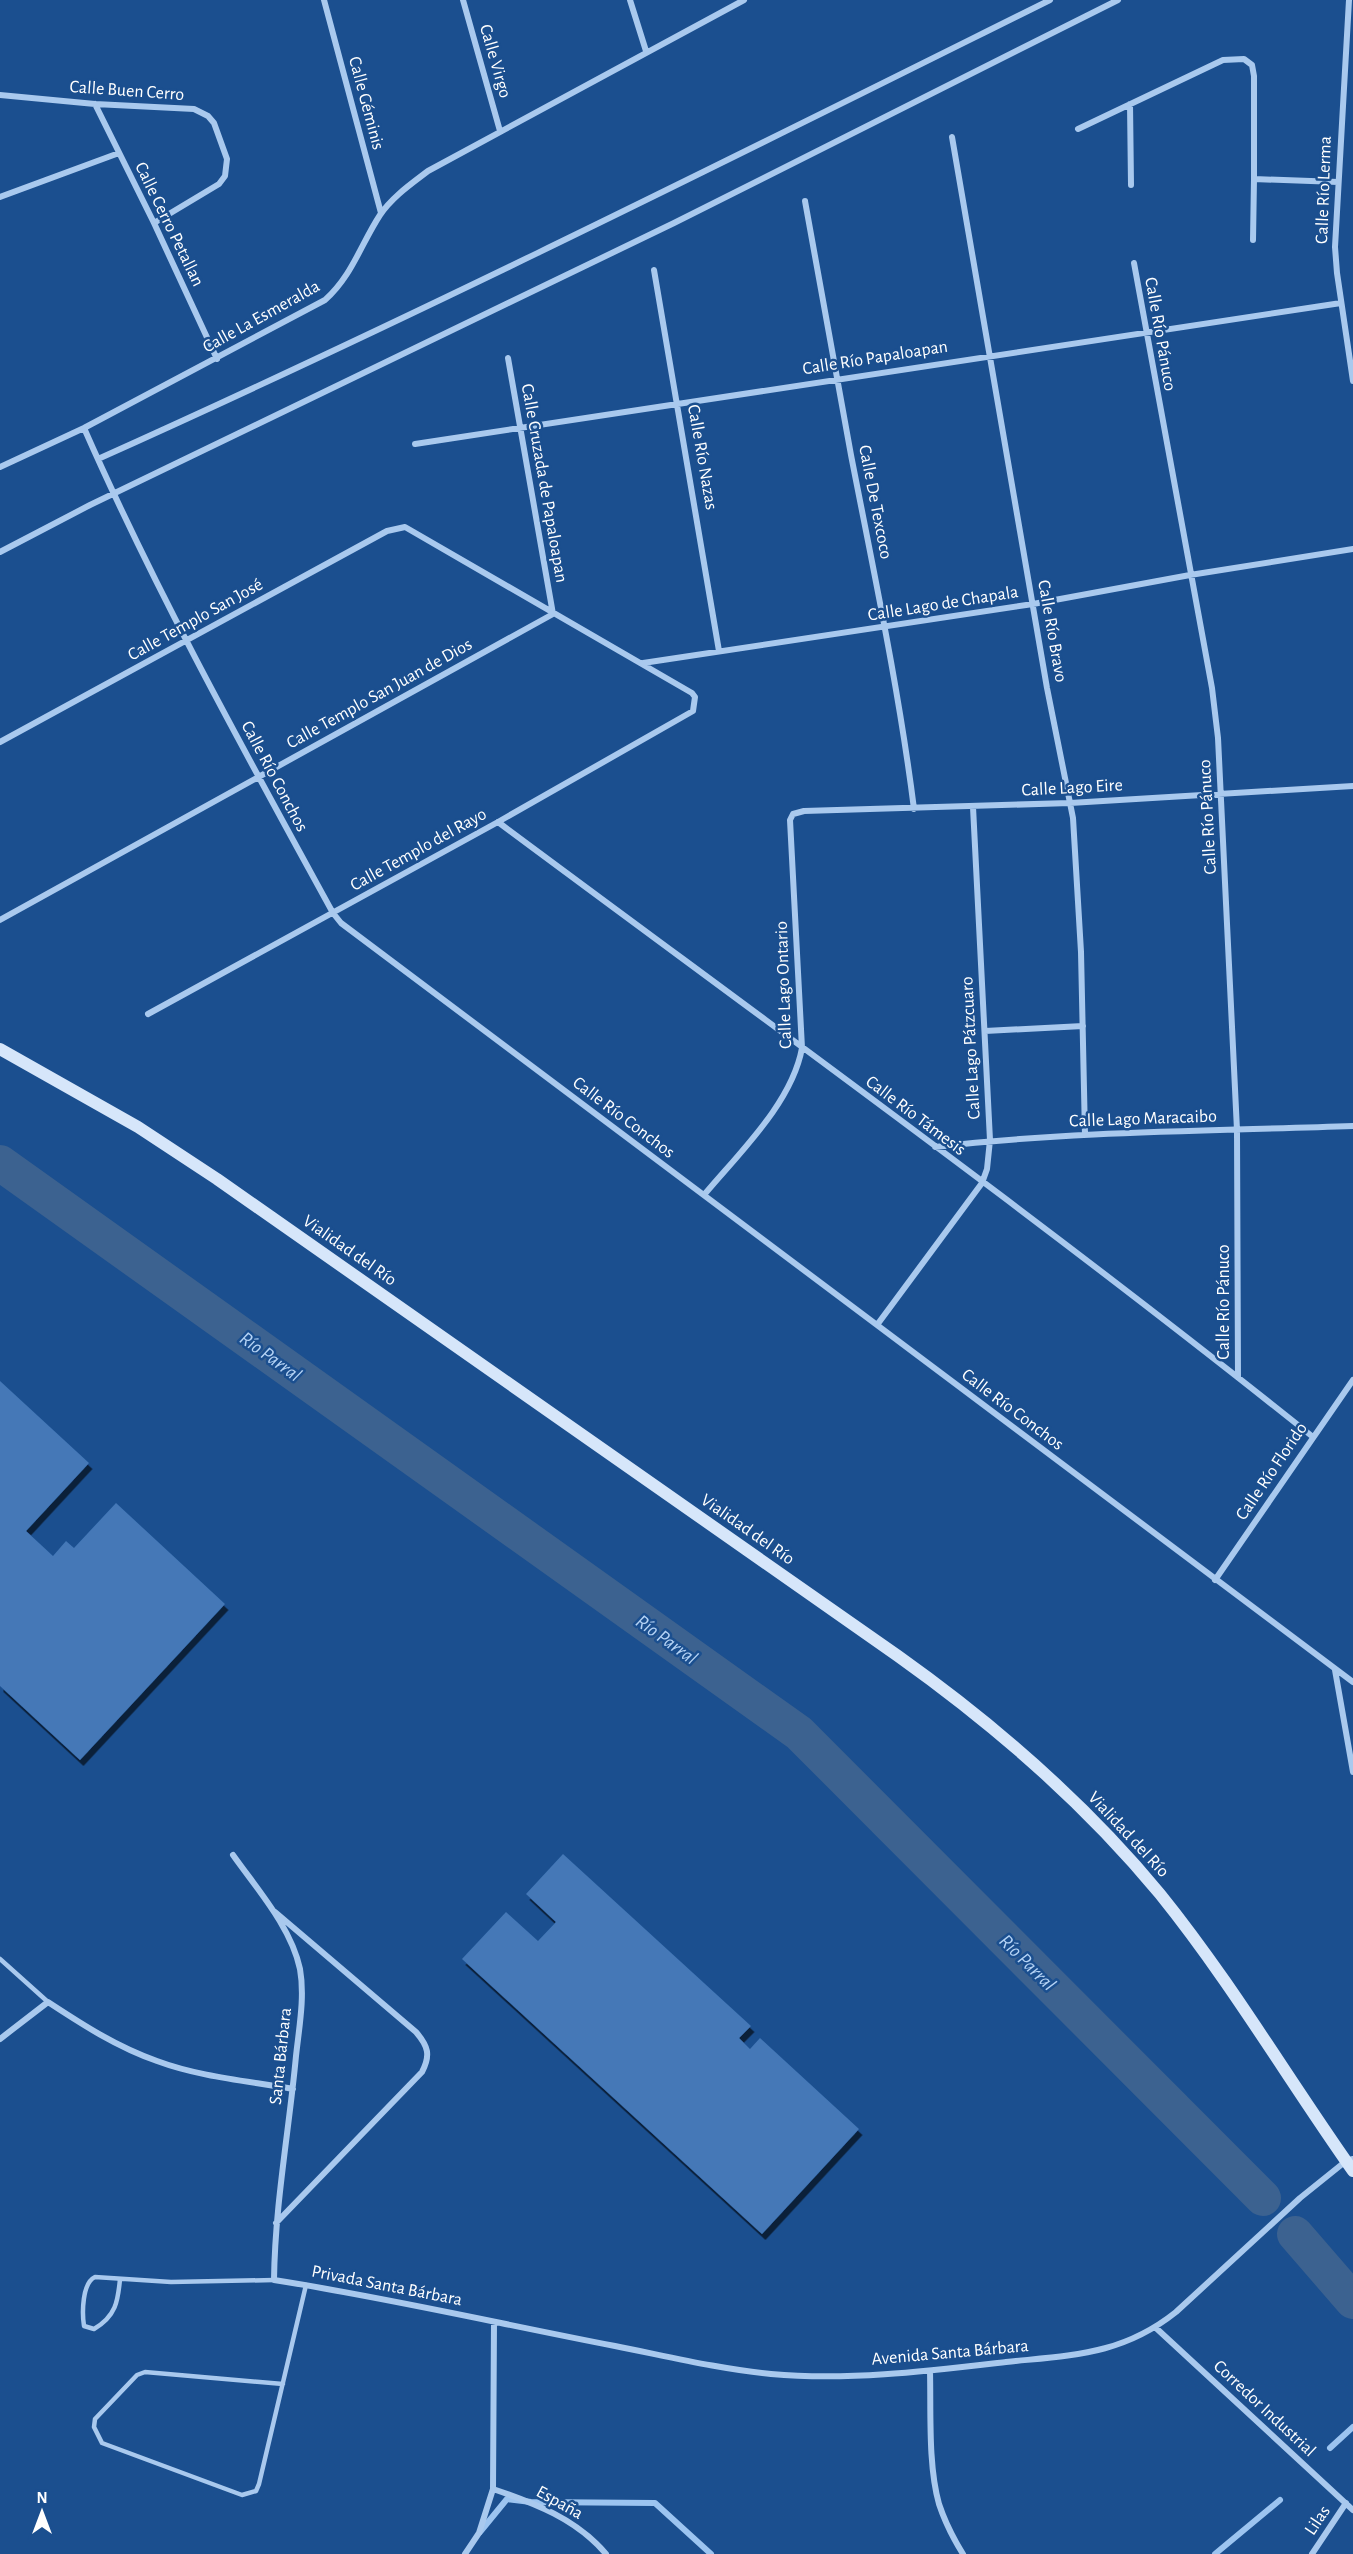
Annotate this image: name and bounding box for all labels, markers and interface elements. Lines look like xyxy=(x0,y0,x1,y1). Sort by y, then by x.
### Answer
street label: Calle Virgo xyxy=(476,22,514,100)
street label: Calle Géminis xyxy=(345,55,387,152)
street label: Calle Buen Cerro xyxy=(69,78,185,104)
street label: Calle Río Lerma xyxy=(1313,136,1335,244)
street label: Calle Cerro Petallan xyxy=(131,159,207,289)
street label: Calle Río Pánuco xyxy=(1141,276,1179,393)
street label: Calle La Esmeralda xyxy=(200,277,323,356)
street label: Calle Río Papaloapan xyxy=(801,338,949,378)
street label: Calle Cruzada de Papaloapan xyxy=(518,382,570,584)
street label: Calle Río Nazas xyxy=(684,403,720,511)
street label: Calle De Texcoco xyxy=(855,444,895,561)
street label: Calle Templo San José xyxy=(125,575,266,664)
street label: Calle Río Bravo xyxy=(1034,579,1070,684)
street label: Calle Lago de Chapala xyxy=(867,583,1020,625)
street label: Calle Templo San Juan de Dios xyxy=(284,635,475,752)
street label: Calle Río Conchos xyxy=(237,718,311,835)
street label: Calle Río Pánuco xyxy=(1196,759,1220,875)
street label: Calle Lago Eire xyxy=(1021,776,1123,800)
street label: Calle Templo del Rayo xyxy=(347,805,490,895)
street label: Calle Lago Ontario xyxy=(773,921,795,1049)
street label: Calle Lago Pátzcuaro xyxy=(958,976,984,1120)
street label: Calle Río Támesis xyxy=(862,1072,969,1159)
street label: Calle Río Conchos xyxy=(569,1074,678,1162)
street label: Calle Lago Maracaibo xyxy=(1069,1107,1217,1131)
street label: Vialidad del Río xyxy=(299,1212,400,1290)
street label: Calle Río Pánuco xyxy=(1215,1244,1233,1360)
water label: Río Parral xyxy=(236,1328,305,1386)
street label: Calle Río Conchos xyxy=(958,1366,1067,1454)
street label: Calle Río Florido xyxy=(1233,1419,1311,1524)
street label: Vialidad del Río xyxy=(697,1491,798,1569)
water label: Río Parral xyxy=(632,1611,701,1669)
street label: Vialidad del Río xyxy=(1084,1788,1172,1881)
water label: Río Parral xyxy=(995,1931,1059,1995)
street label: Santa Bárbara xyxy=(267,2007,295,2106)
street label: Privada Santa Bárbara xyxy=(310,2263,464,2309)
street label: Avenida Santa Bárbara xyxy=(871,2337,1029,2369)
street label: Corredor Industrial xyxy=(1210,2357,1319,2460)
north arrow xyxy=(12,2482,72,2542)
street label: España xyxy=(533,2483,586,2523)
text: N xyxy=(36,2490,48,2506)
street label: Lilas xyxy=(1302,2503,1334,2539)

